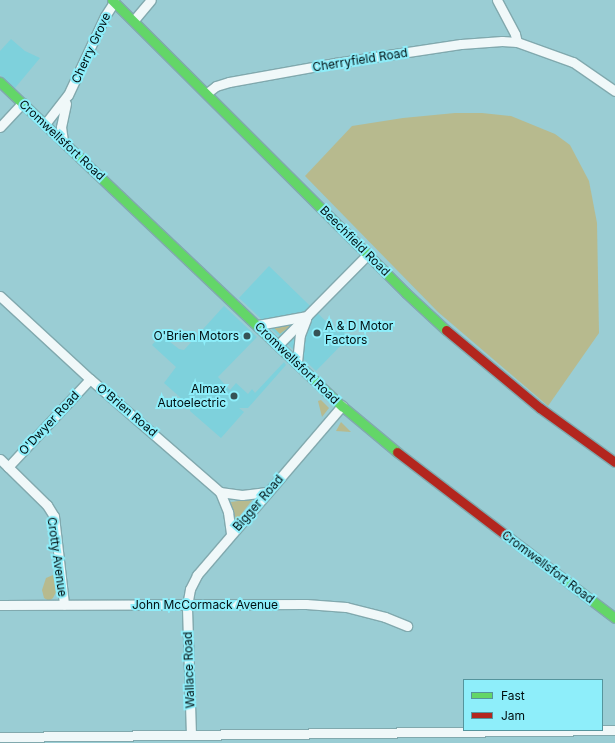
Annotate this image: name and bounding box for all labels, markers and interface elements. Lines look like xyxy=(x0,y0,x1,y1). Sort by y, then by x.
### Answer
street label: Cherry Grove xyxy=(68,10,114,86)
street label: Cherryfield Road xyxy=(311,45,409,75)
street label: Cromwellsfort Road xyxy=(16,97,108,183)
street label: Beechfield Road xyxy=(317,203,393,279)
street label: Cromwellsfort Road xyxy=(252,319,342,407)
place label: A & D Motor Factors xyxy=(325,319,393,347)
marker: A & D Motor Factors xyxy=(312,328,322,338)
place label: O'Brien Motors xyxy=(153,329,239,343)
marker: O'Brien Motors xyxy=(242,331,252,341)
street label: O'Brien Road xyxy=(94,380,160,440)
place label: Almax Autoelectric xyxy=(157,382,226,410)
street label: O'Dwyer Road xyxy=(16,388,82,458)
marker: Almax Autoelectric xyxy=(229,391,239,401)
street label: Bigger Road xyxy=(230,472,286,534)
street label: Crotty Avenue xyxy=(44,516,70,598)
street label: Cromwellsfort Road xyxy=(499,528,597,606)
street label: John McCormack Avenue xyxy=(132,598,278,612)
street label: Wallace Road xyxy=(180,631,198,709)
legend xyxy=(463,679,603,731)
text: Fast xyxy=(501,688,525,703)
text: Jam xyxy=(501,708,525,723)

